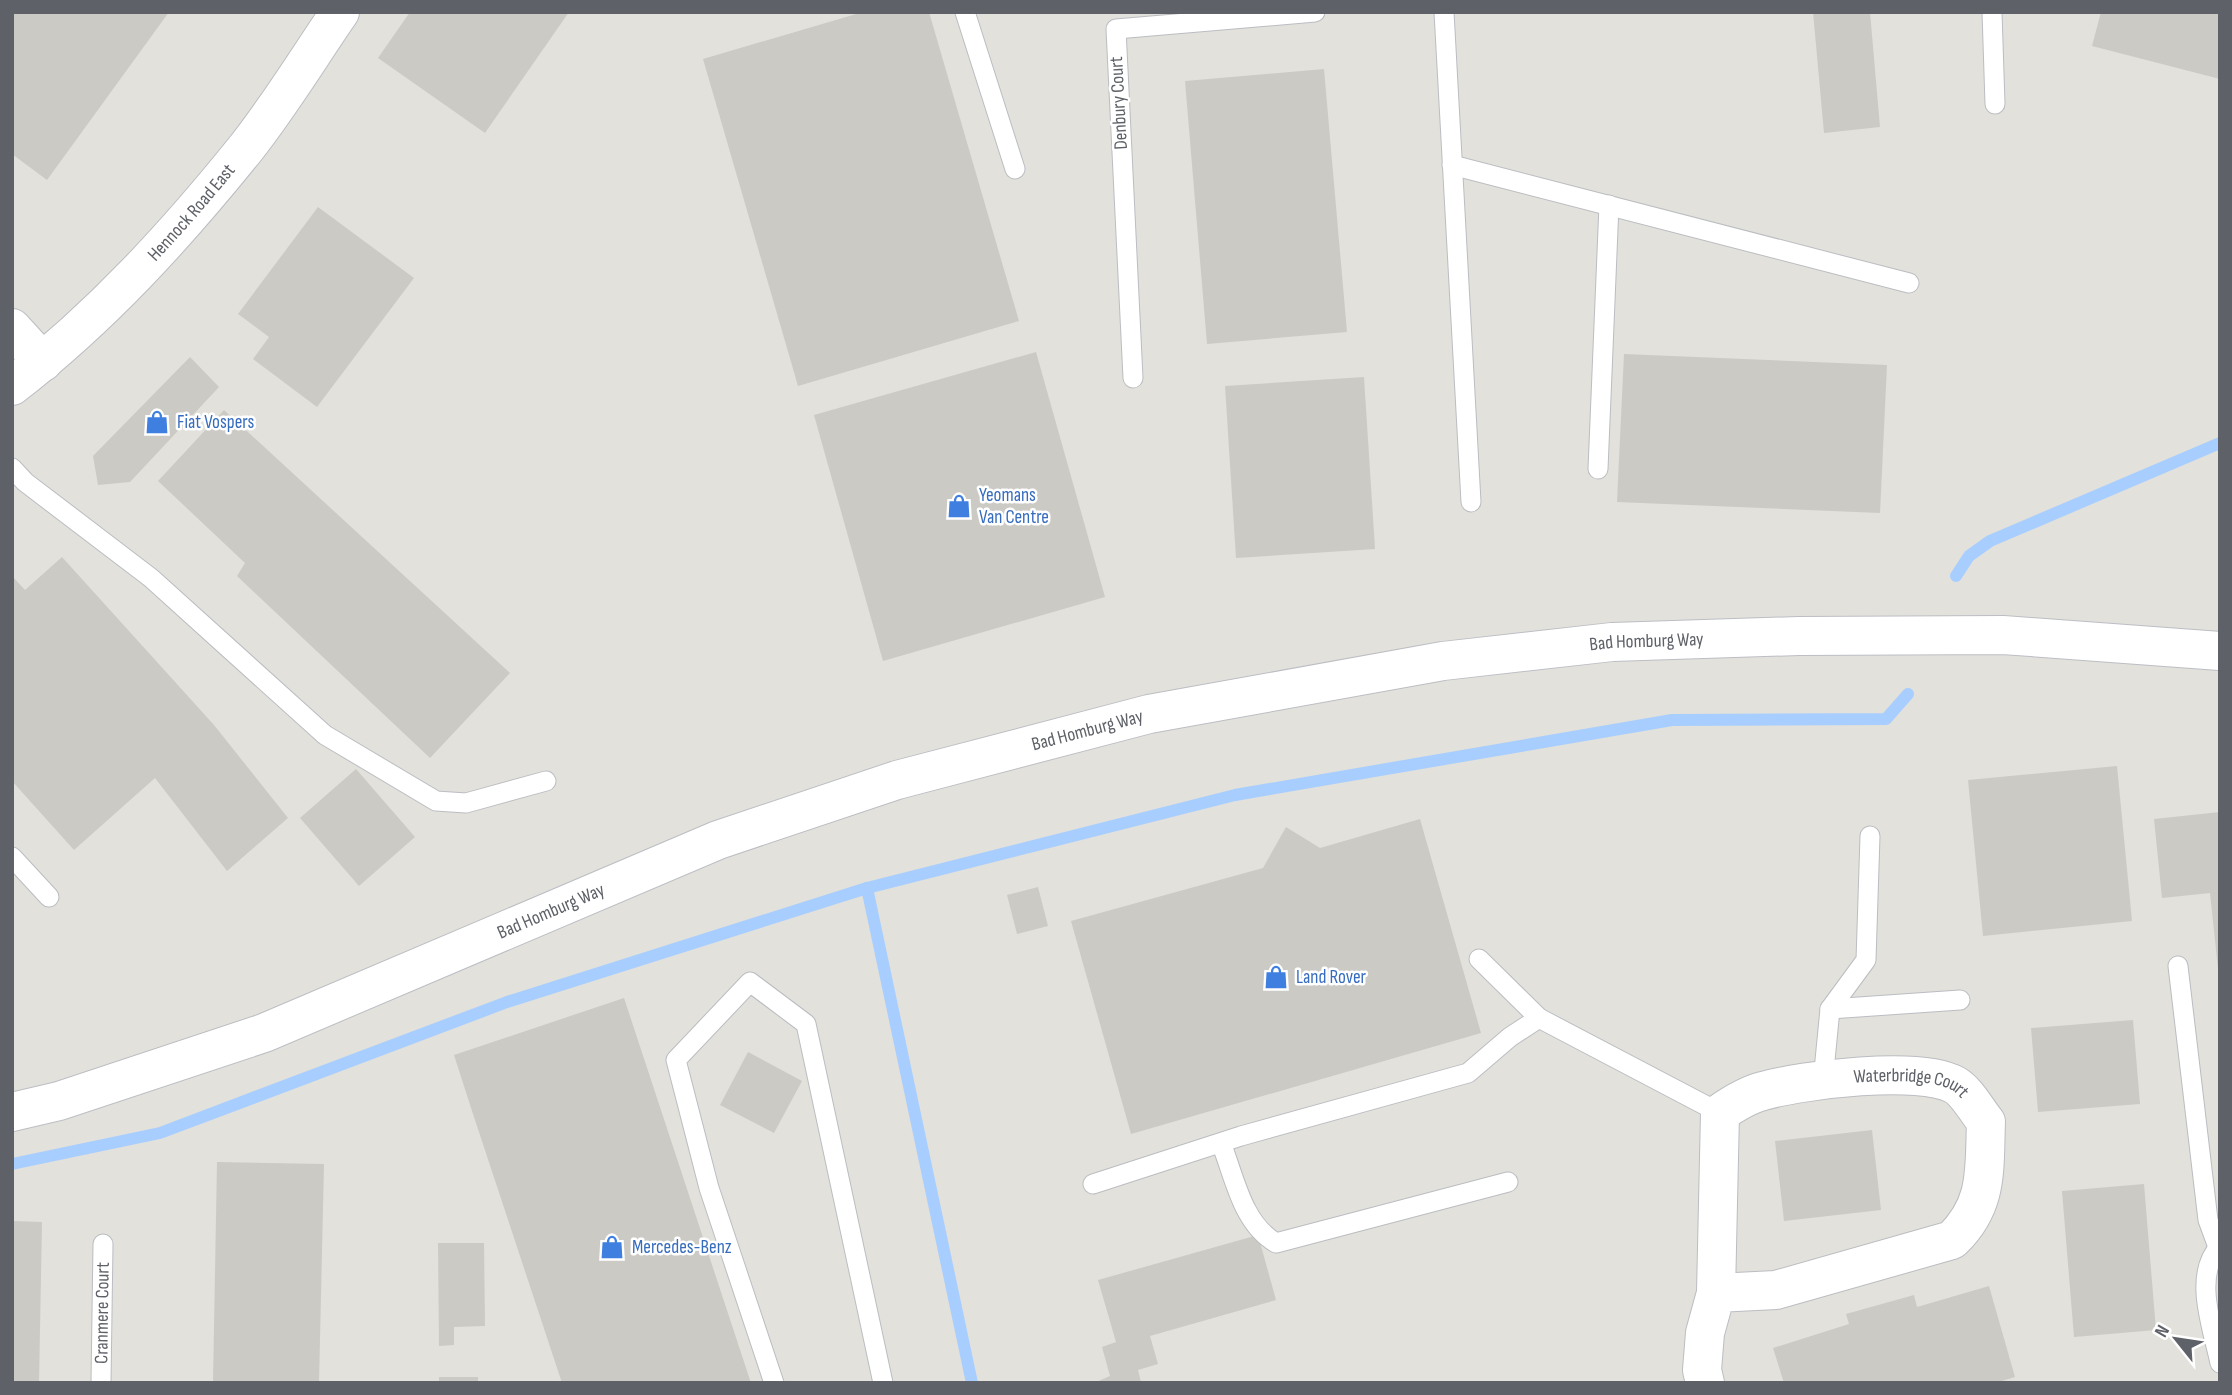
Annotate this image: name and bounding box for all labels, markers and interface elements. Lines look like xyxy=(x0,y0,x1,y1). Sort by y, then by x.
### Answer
street label: Denbury Court xyxy=(1105,56,1133,150)
street label: Hennock Road East xyxy=(143,159,240,266)
shop icon: Fiat Vospers xyxy=(143,408,171,436)
place label: Fiat Vospers xyxy=(177,411,254,434)
place label: Yeomans Van Centre xyxy=(979,484,1049,529)
shop icon: Yeomans Van Centre xyxy=(945,492,973,520)
street label: Bad Homburg Way xyxy=(1588,628,1704,656)
street label: Bad Homburg Way xyxy=(1029,704,1146,756)
street label: Bad Homburg Way xyxy=(494,878,609,944)
shop icon: Land Rover xyxy=(1262,963,1290,991)
place label: Land Rover xyxy=(1296,966,1367,989)
street label: Waterbridge Court xyxy=(1853,1064,1974,1103)
shop icon: Mercedes-Benz xyxy=(598,1233,626,1261)
place label: Mercedes-Benz xyxy=(632,1236,732,1259)
street label: Cranmere Court xyxy=(90,1262,114,1364)
north arrow xyxy=(2141,1304,2211,1374)
text: N xyxy=(2150,1321,2175,1341)

